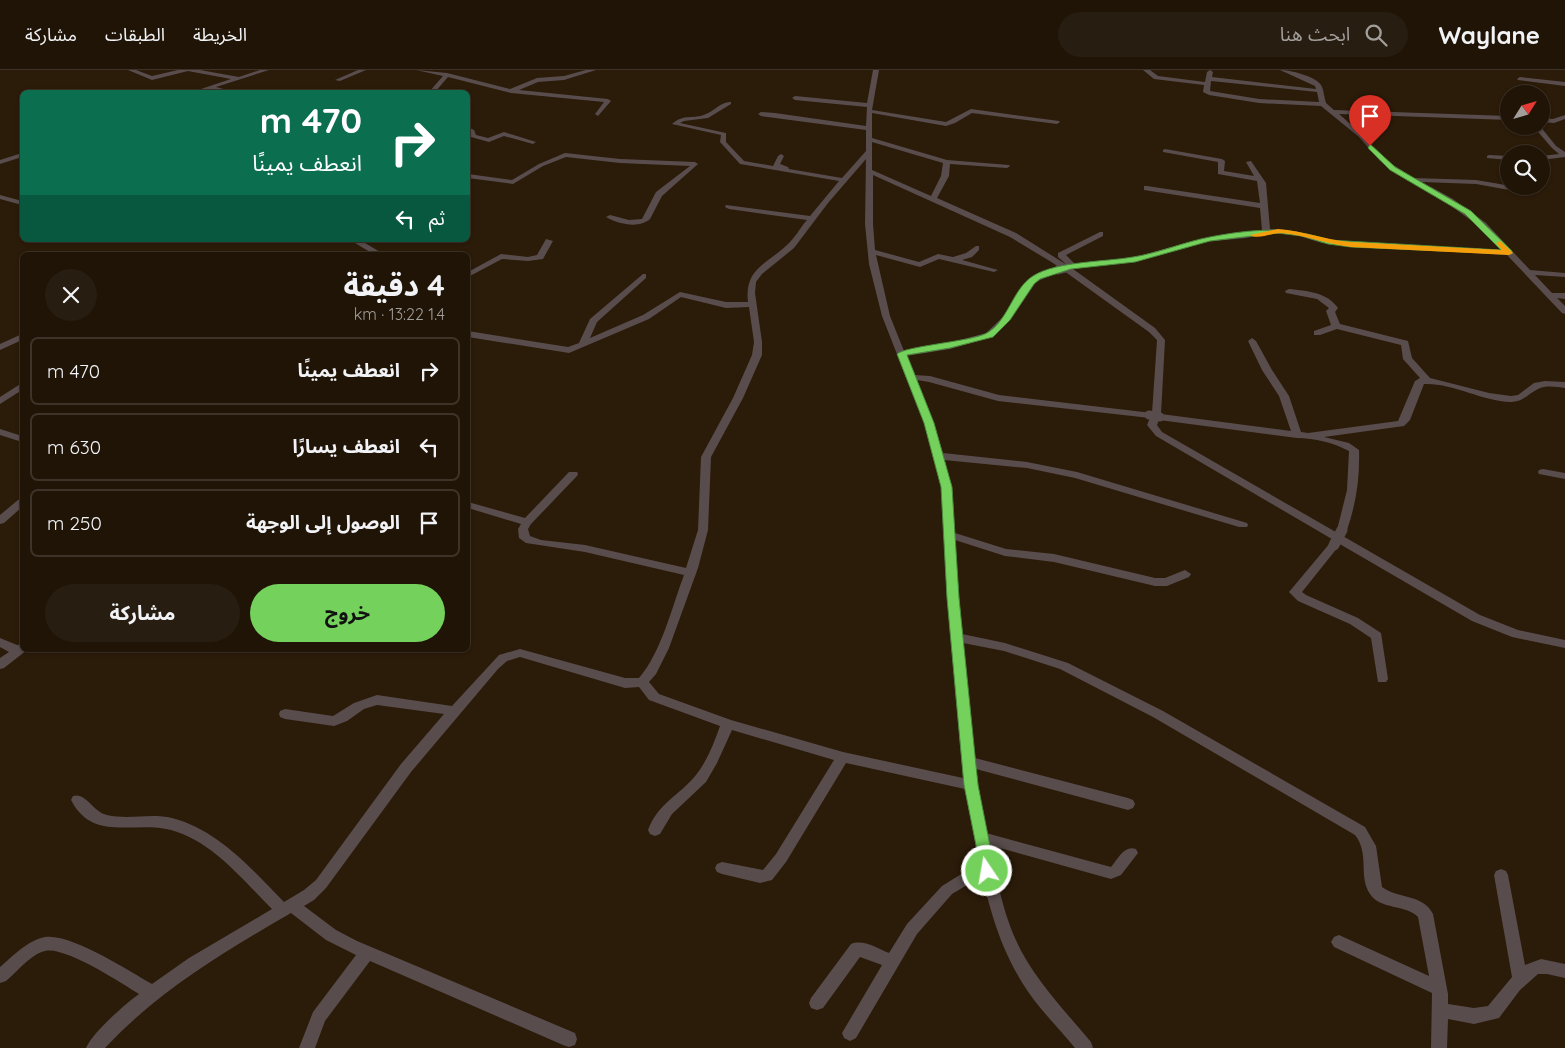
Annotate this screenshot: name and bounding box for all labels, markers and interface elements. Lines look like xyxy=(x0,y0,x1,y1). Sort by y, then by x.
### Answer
search box xyxy=(1058,12,1408,57)
text: Waylane xyxy=(1438,20,1540,50)
icon: search xyxy=(1362,21,1390,49)
text: ابحث هنا xyxy=(1280,22,1350,46)
text: مشاركة xyxy=(25,23,77,46)
text: الطبقات xyxy=(105,23,165,46)
text: الخريطة xyxy=(193,23,247,46)
north arrow xyxy=(1500,85,1550,135)
map controls xyxy=(1500,85,1550,195)
pin xyxy=(1349,95,1391,146)
text: 470 m xyxy=(260,98,362,142)
icon: arrive xyxy=(1356,102,1384,130)
icon: right xyxy=(380,110,445,175)
button: search xyxy=(1500,145,1550,195)
text: انعطف يمينًا xyxy=(252,149,362,177)
icon: left xyxy=(391,205,419,233)
text: ثم xyxy=(429,206,445,230)
text: 4 دقيقة xyxy=(343,266,445,304)
button: close xyxy=(45,269,97,321)
text: 1.4 km · 13:22 xyxy=(354,304,445,324)
icon: right xyxy=(415,357,443,385)
text: انعطف يمينًا xyxy=(298,358,400,382)
text: 470 m xyxy=(47,359,100,383)
icon: left xyxy=(415,433,443,461)
text: انعطف يسارًا xyxy=(293,434,400,458)
text: 630 m xyxy=(47,435,101,459)
icon: arrive xyxy=(415,509,443,537)
text: الوصول إلى الوجهة xyxy=(246,510,400,534)
text: 250 m xyxy=(47,511,102,535)
button: مشاركة xyxy=(45,584,240,642)
button: خروج xyxy=(250,584,445,642)
position arrow xyxy=(960,844,1012,896)

